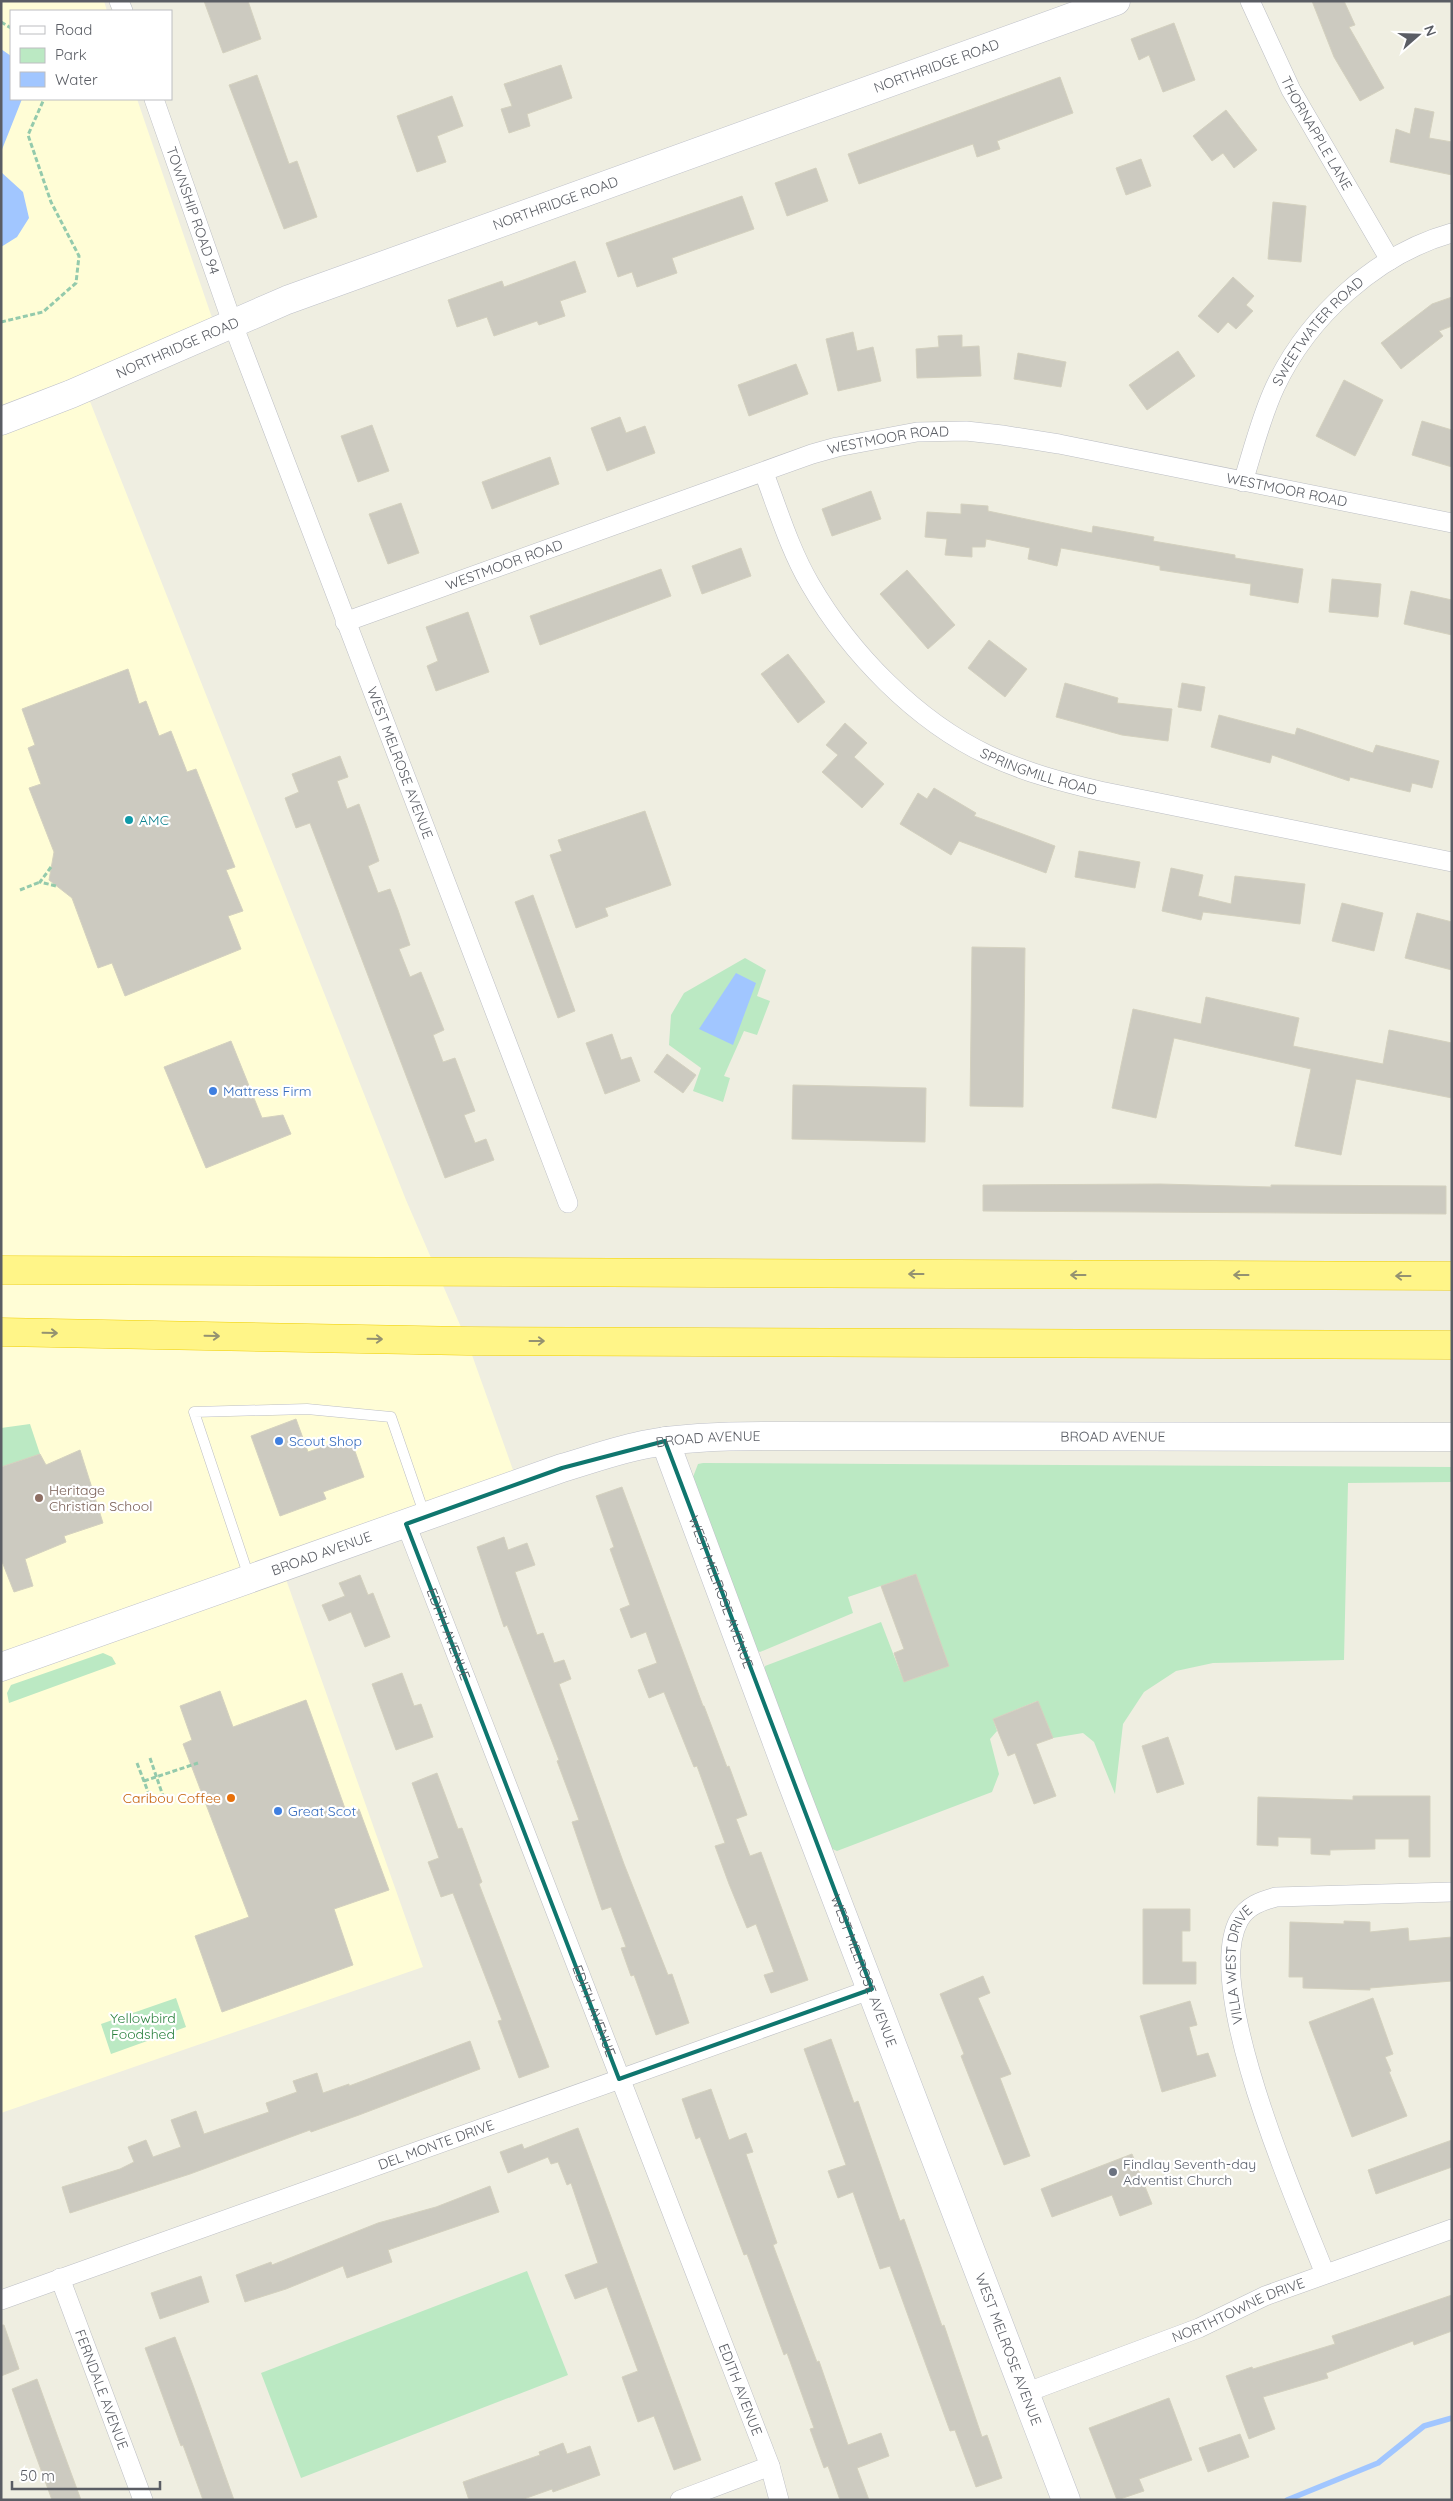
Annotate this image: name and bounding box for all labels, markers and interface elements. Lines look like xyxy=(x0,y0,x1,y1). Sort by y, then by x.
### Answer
legend xyxy=(10,10,172,100)
north arrow xyxy=(1393,10,1443,60)
text: Road xyxy=(55,20,92,39)
text: N xyxy=(1420,23,1440,38)
street label: NORTHRIDGE ROAD xyxy=(871,35,1002,97)
text: Park xyxy=(55,45,87,64)
text: Water xyxy=(55,70,98,89)
street label: THORNAPPLE LANE xyxy=(1277,73,1356,193)
street label: TOWNSHIP ROAD 94 xyxy=(162,144,224,277)
street label: NORTHRIDGE ROAD xyxy=(490,172,621,234)
street label: SWEETWATER ROAD xyxy=(1268,273,1367,389)
street label: NORTHRIDGE ROAD xyxy=(113,313,242,382)
street label: WESTMOOR ROAD xyxy=(825,422,949,458)
street label: WESTMOOR ROAD xyxy=(1225,469,1349,511)
street label: WESTMOOR ROAD xyxy=(443,535,565,594)
street label: WEST MELROSE AVENUE xyxy=(363,684,437,841)
street label: SPRINGMILL ROAD xyxy=(977,744,1099,799)
place label: AMC xyxy=(139,811,169,829)
marker: AMC xyxy=(123,814,135,826)
place label: Mattress Firm xyxy=(223,1082,312,1100)
marker: Mattress Firm xyxy=(207,1085,219,1097)
one-way arrow xyxy=(908,1269,924,1279)
one-way arrow xyxy=(1070,1270,1086,1280)
one-way arrow xyxy=(1233,1270,1249,1280)
one-way arrow xyxy=(1395,1271,1412,1281)
one-way arrow xyxy=(42,1328,58,1338)
one-way arrow xyxy=(204,1331,220,1341)
one-way arrow xyxy=(366,1334,383,1344)
one-way arrow xyxy=(529,1336,545,1346)
street label: BROAD AVENUE xyxy=(654,1427,761,1452)
street label: BROAD AVENUE xyxy=(1060,1427,1166,1446)
place label: Scout Shop xyxy=(289,1432,362,1450)
marker: Scout Shop xyxy=(273,1435,285,1447)
place label: Heritage Christian School xyxy=(49,1481,152,1515)
marker: Heritage Christian School xyxy=(33,1492,45,1504)
street label: WEST MELROSE AVENUE xyxy=(685,1513,758,1671)
street label: BROAD AVENUE xyxy=(269,1527,374,1579)
street label: EDITH AVENUE xyxy=(423,1586,474,1683)
place label: Caribou Coffee xyxy=(123,1789,221,1807)
marker: Caribou Coffee xyxy=(225,1792,237,1804)
place label: Great Scot xyxy=(288,1802,356,1820)
marker: Great Scot xyxy=(272,1805,284,1817)
street label: WEST MELROSE AVENUE xyxy=(827,1892,901,2050)
street label: VILLA WEST DRIVE xyxy=(1222,1901,1256,2026)
street label: EDITH AVENUE xyxy=(568,1962,620,2059)
park label: Yellowbird Foodshed xyxy=(110,2009,176,2043)
street label: DEL MONTE DRIVE xyxy=(375,2116,497,2174)
place label: Findlay Seventh-day Adventist Church xyxy=(1123,2155,1256,2189)
marker: Findlay Seventh-day Adventist Church xyxy=(1107,2166,1119,2178)
street label: WEST MELROSE AVENUE xyxy=(971,2271,1046,2428)
street label: NORTHTOWNE DRIVE xyxy=(1169,2274,1307,2346)
street label: FERNDALE AVENUE xyxy=(71,2327,132,2452)
street label: EDITH AVENUE xyxy=(715,2341,766,2438)
scale bar xyxy=(12,2458,160,2490)
text: 50 m xyxy=(20,2466,55,2485)

